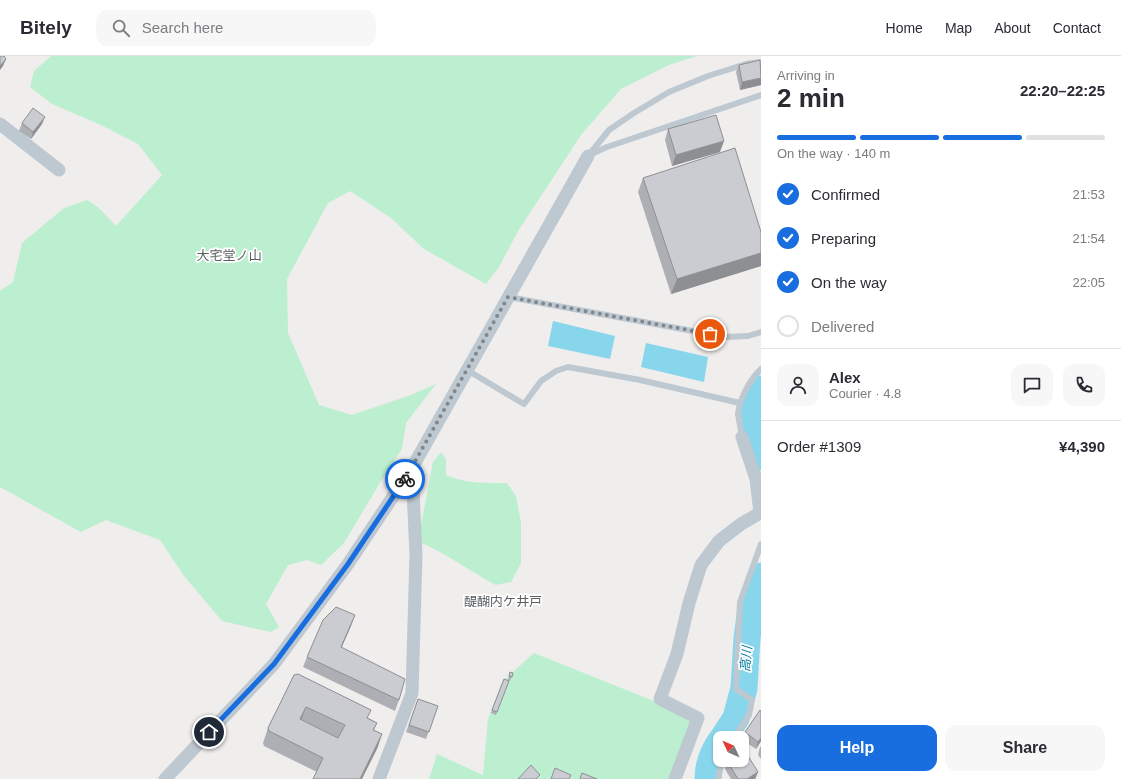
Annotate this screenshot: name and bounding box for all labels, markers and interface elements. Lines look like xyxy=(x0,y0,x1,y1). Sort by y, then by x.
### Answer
search box xyxy=(96,10,376,46)
text: Bitely xyxy=(20,17,72,38)
icon: search xyxy=(110,17,132,39)
text: Search here xyxy=(142,19,223,36)
text: Home xyxy=(886,20,923,36)
text: Map xyxy=(945,20,972,36)
text: About xyxy=(994,20,1031,36)
text: Contact xyxy=(1053,20,1101,36)
text: Arriving in xyxy=(777,68,835,83)
text: 22:20–22:25 xyxy=(1020,82,1105,99)
text: 2 min xyxy=(777,83,845,113)
text: On the way · 140 m xyxy=(777,146,890,161)
icon: check xyxy=(777,183,799,205)
text: Confirmed xyxy=(811,186,880,203)
text: 21:53 xyxy=(1072,187,1105,202)
icon: check xyxy=(777,227,799,249)
text: Preparing xyxy=(811,230,876,247)
text: 21:54 xyxy=(1072,231,1105,246)
district label: 大宅堂ノ山 xyxy=(196,248,262,263)
icon: check xyxy=(777,271,799,293)
text: On the way xyxy=(811,274,887,291)
text: 22:05 xyxy=(1072,275,1105,290)
pin xyxy=(693,317,727,351)
text: Delivered xyxy=(811,318,874,335)
icon: bag xyxy=(699,323,721,345)
button: person xyxy=(777,364,819,406)
button: chat xyxy=(1011,364,1053,406)
button: phone xyxy=(1063,364,1105,406)
text: Alex xyxy=(829,369,861,386)
text: Courier · 4.8 xyxy=(829,386,901,401)
text: Order #1309 xyxy=(777,438,861,455)
text: ¥4,390 xyxy=(1059,438,1105,455)
courier xyxy=(385,459,425,499)
icon: bike xyxy=(394,468,416,490)
district label: 醍醐内ケ井戸 xyxy=(464,594,542,609)
water label: 高川 xyxy=(737,643,755,673)
pin xyxy=(192,715,226,749)
icon: home xyxy=(198,721,220,743)
button: Help xyxy=(777,725,937,771)
button: Share xyxy=(945,725,1105,771)
north arrow xyxy=(713,731,749,767)
map controls xyxy=(713,731,749,767)

